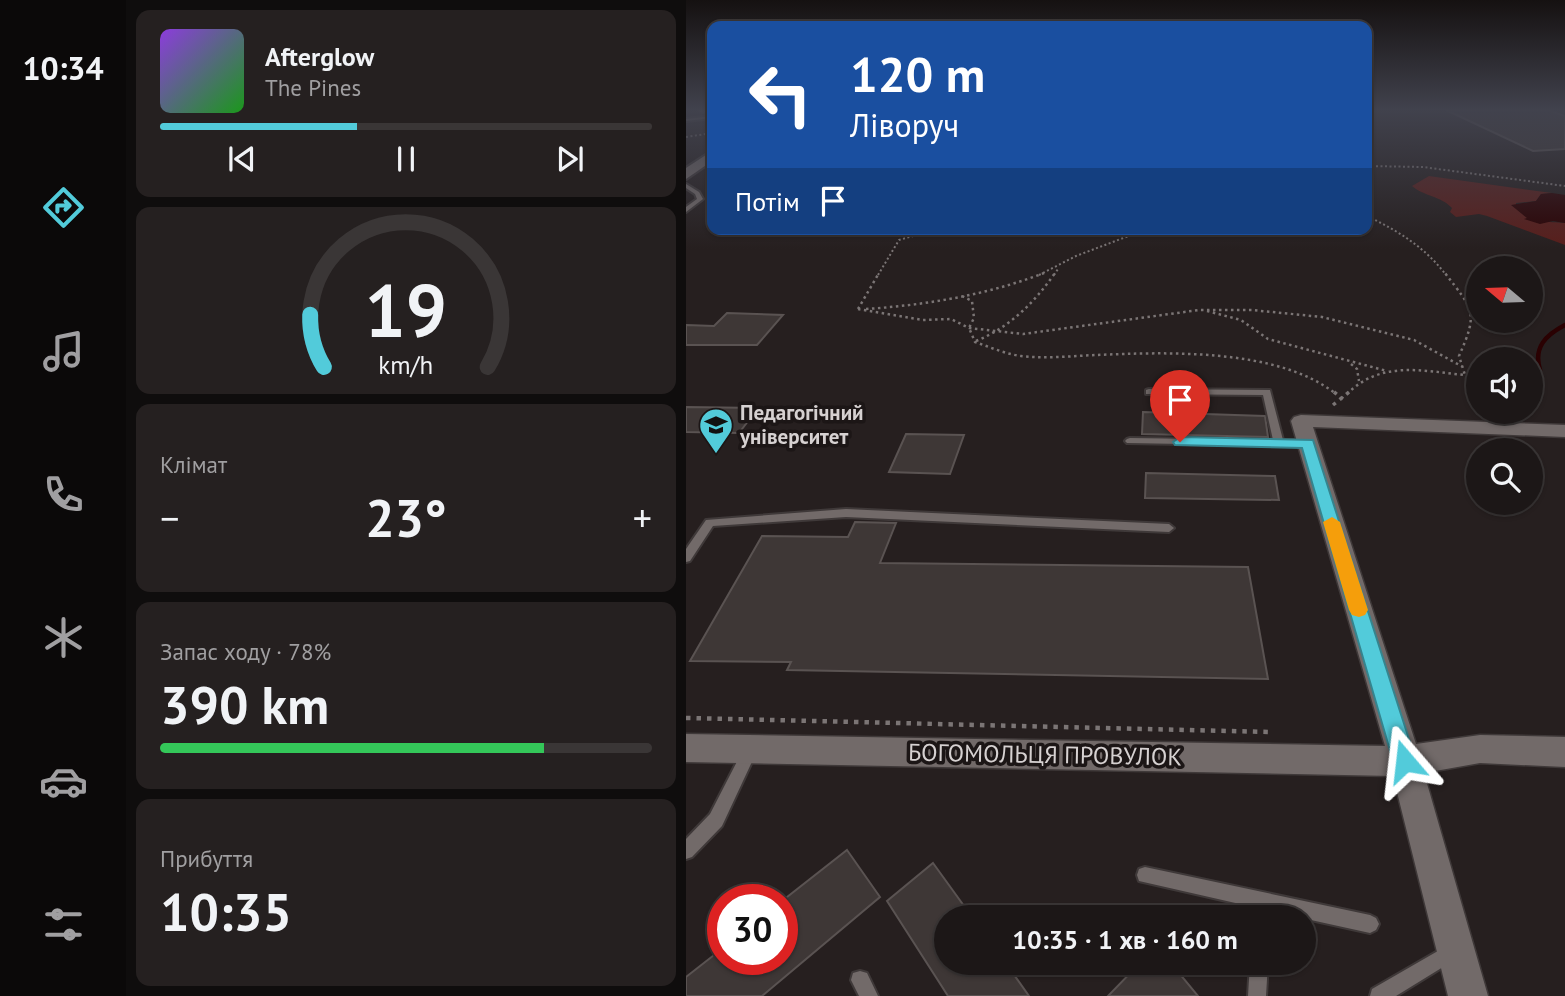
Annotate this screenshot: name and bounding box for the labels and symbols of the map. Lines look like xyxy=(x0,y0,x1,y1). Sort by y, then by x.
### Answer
north arrow xyxy=(1466,256,1544,332)
pin xyxy=(1150,370,1210,442)
place label: Педагогічний університет xyxy=(739,399,864,450)
school or university icon: Педагогічний університет xyxy=(697,406,735,455)
position arrow xyxy=(1368,724,1442,798)
street label: БОГОМОЛЬЦЯ ПРОВУЛОК xyxy=(908,737,1182,772)
speed limit sign: 30 xyxy=(707,884,798,975)

